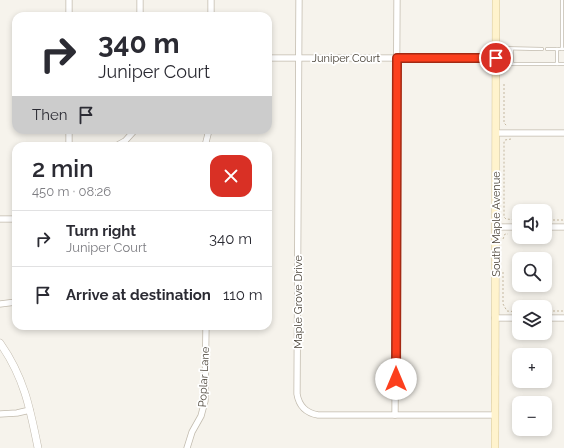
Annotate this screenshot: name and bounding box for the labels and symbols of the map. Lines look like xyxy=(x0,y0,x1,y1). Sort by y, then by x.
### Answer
pin xyxy=(479,41,513,75)
street label: Juniper Court xyxy=(312,52,381,65)
street label: South Maple Avenue xyxy=(490,171,503,277)
street label: Maple Grove Drive xyxy=(292,255,305,349)
street label: Poplar Lane xyxy=(196,346,212,408)
position arrow xyxy=(375,358,417,400)

